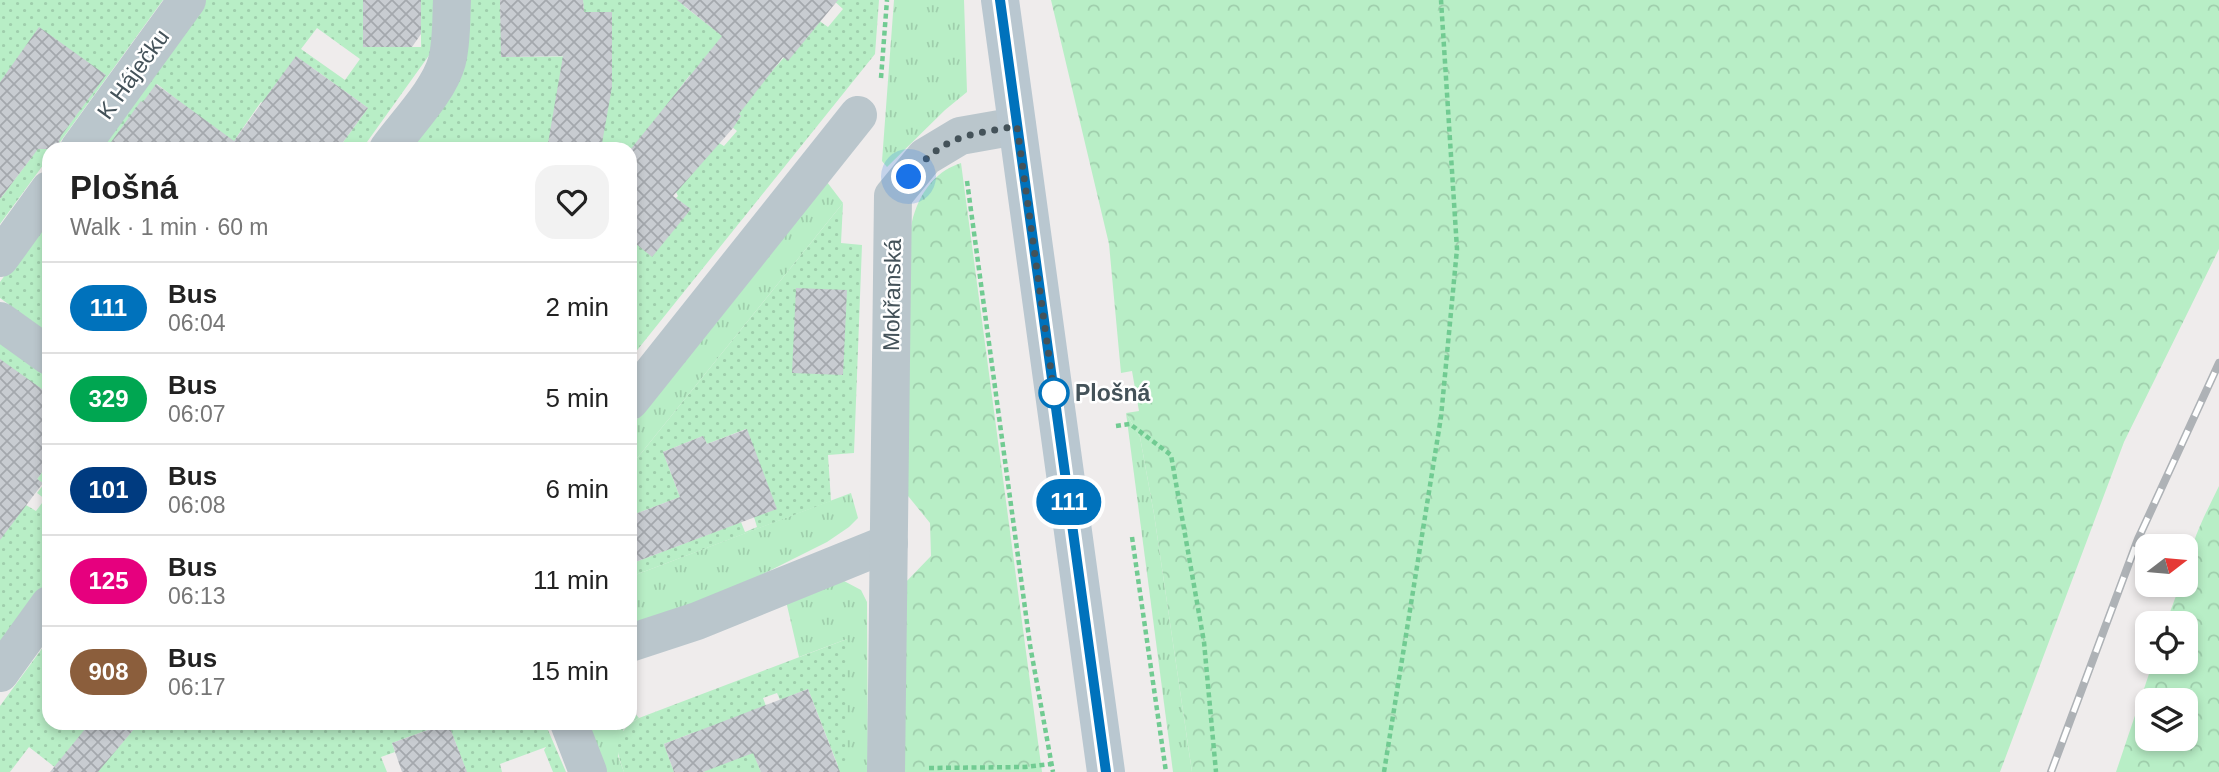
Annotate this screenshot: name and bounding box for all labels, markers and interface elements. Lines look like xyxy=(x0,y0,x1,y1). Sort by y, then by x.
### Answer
street label: K Háječku xyxy=(92,24,174,124)
your location xyxy=(891,159,926,194)
button: heart xyxy=(535,165,609,239)
text: Plošná xyxy=(70,169,178,206)
text: Walk · 1 min · 60 m xyxy=(70,214,269,240)
street label: Mokřanská xyxy=(878,238,906,351)
text: Bus xyxy=(168,279,217,309)
text: 2 min xyxy=(545,292,609,322)
text: 111 xyxy=(90,294,127,321)
text: 06:04 xyxy=(168,310,226,336)
text: Bus xyxy=(168,370,217,400)
marker: Plošná xyxy=(1039,378,1069,408)
place label: Plošná xyxy=(1075,380,1151,406)
text: 5 min xyxy=(545,383,609,413)
text: 329 xyxy=(88,385,129,412)
text: 06:07 xyxy=(168,401,226,427)
text: Bus xyxy=(168,461,217,491)
text: 6 min xyxy=(545,474,609,504)
text: 101 xyxy=(88,476,129,503)
line badge: 111 xyxy=(1029,479,1109,525)
text: 111 xyxy=(1050,488,1088,515)
text: 06:08 xyxy=(168,492,226,518)
north arrow xyxy=(2135,534,2198,597)
map controls xyxy=(2135,534,2198,751)
text: Bus xyxy=(168,552,217,582)
text: 11 min xyxy=(533,565,609,595)
text: 125 xyxy=(88,567,129,594)
text: 06:13 xyxy=(168,583,226,609)
button: locate xyxy=(2135,611,2198,674)
text: Bus xyxy=(168,643,217,673)
text: 15 min xyxy=(531,656,609,686)
text: 908 xyxy=(88,658,129,685)
text: 06:17 xyxy=(168,674,226,700)
button: layers xyxy=(2135,688,2198,751)

